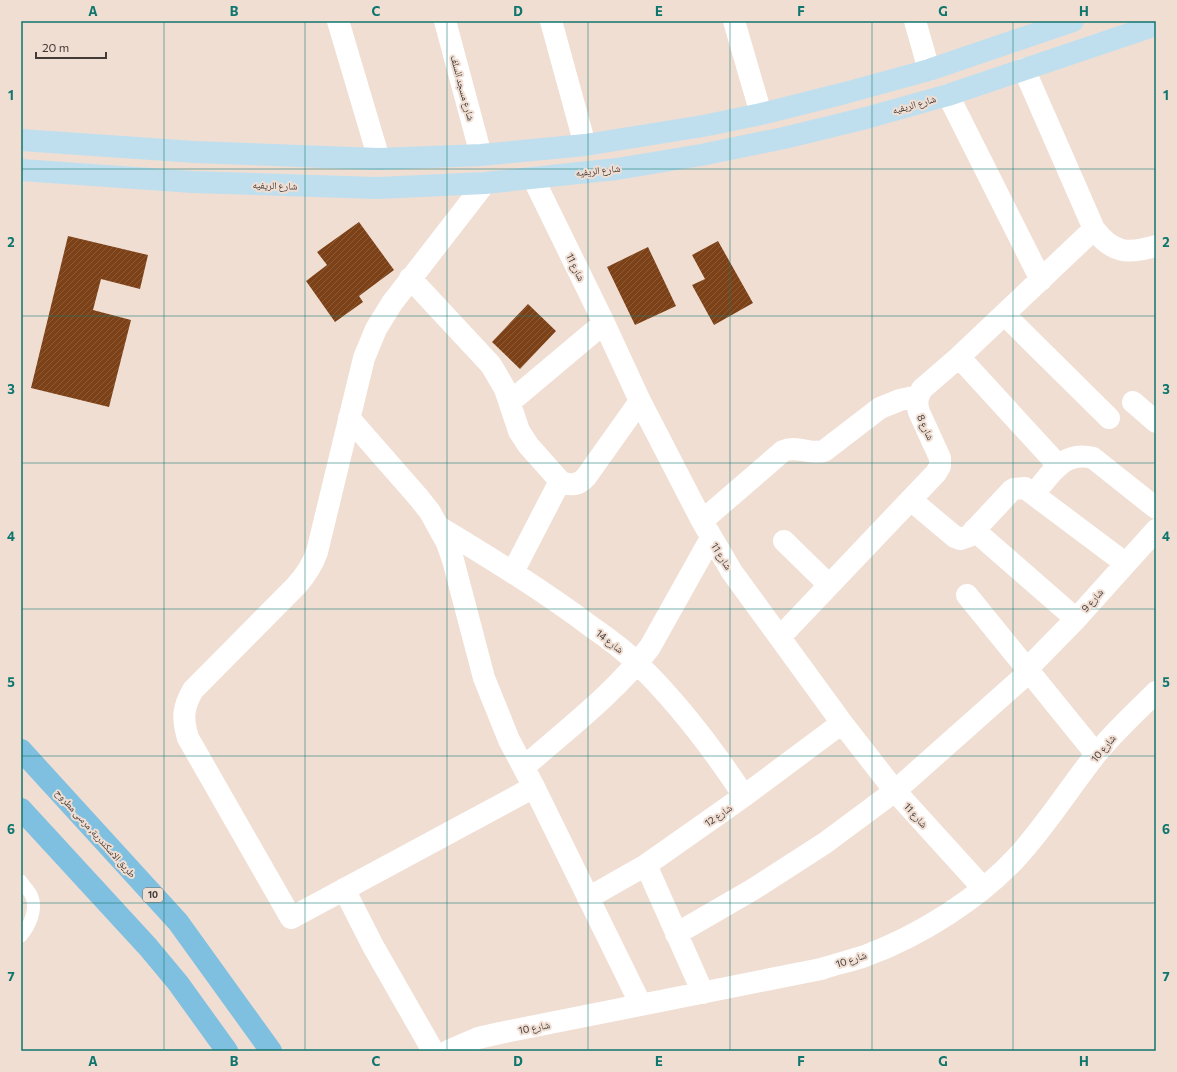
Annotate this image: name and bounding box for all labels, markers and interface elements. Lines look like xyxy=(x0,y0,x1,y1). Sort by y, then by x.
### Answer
text: A xyxy=(88,3,98,19)
text: B xyxy=(230,3,239,19)
text: C xyxy=(372,3,381,19)
text: D xyxy=(513,3,523,19)
text: E xyxy=(655,3,663,19)
text: F xyxy=(797,3,805,19)
text: G xyxy=(938,3,948,19)
text: H xyxy=(1079,3,1089,19)
scale bar xyxy=(36,34,106,60)
text: 20 m xyxy=(42,40,69,54)
street label: شارع مسجد السلف xyxy=(448,54,478,123)
text: 1 xyxy=(8,87,14,103)
text: 1 xyxy=(1163,87,1169,103)
street label: شارع الريفيه xyxy=(891,92,938,117)
street label: شارع الريفيه xyxy=(575,162,621,179)
street label: شارع الريفيه xyxy=(252,178,298,193)
text: 2 xyxy=(7,234,15,250)
text: 2 xyxy=(1162,234,1170,250)
street label: شارع 11 xyxy=(563,251,588,284)
text: 3 xyxy=(7,381,15,397)
text: 3 xyxy=(1162,381,1170,397)
street label: شارع 8 xyxy=(914,412,937,443)
text: 4 xyxy=(7,528,15,544)
text: 4 xyxy=(1162,528,1170,544)
street label: شارع 11 xyxy=(708,540,735,573)
street label: شارع 9 xyxy=(1079,586,1107,615)
street label: شارع 14 xyxy=(593,627,626,656)
text: 5 xyxy=(7,674,15,690)
text: 5 xyxy=(1162,674,1170,690)
street label: شارع 10 xyxy=(1088,732,1119,765)
street label: طريق الاسكندرية, مرسى مطروح xyxy=(52,786,139,881)
street label: شارع 11 xyxy=(901,800,931,831)
street label: شارع 12 xyxy=(702,801,735,830)
text: 6 xyxy=(7,821,15,837)
text: 6 xyxy=(1162,821,1170,837)
road number: 10 xyxy=(143,888,163,902)
street label: شارع 10 xyxy=(834,948,869,971)
text: 7 xyxy=(7,968,15,984)
text: 7 xyxy=(1162,968,1170,984)
street label: شارع 10 xyxy=(517,1018,551,1037)
text: A xyxy=(88,1053,98,1069)
text: B xyxy=(230,1053,239,1069)
text: C xyxy=(372,1053,381,1069)
text: D xyxy=(513,1053,523,1069)
text: E xyxy=(655,1053,663,1069)
text: F xyxy=(797,1053,805,1069)
text: G xyxy=(938,1053,948,1069)
text: H xyxy=(1079,1053,1089,1069)

